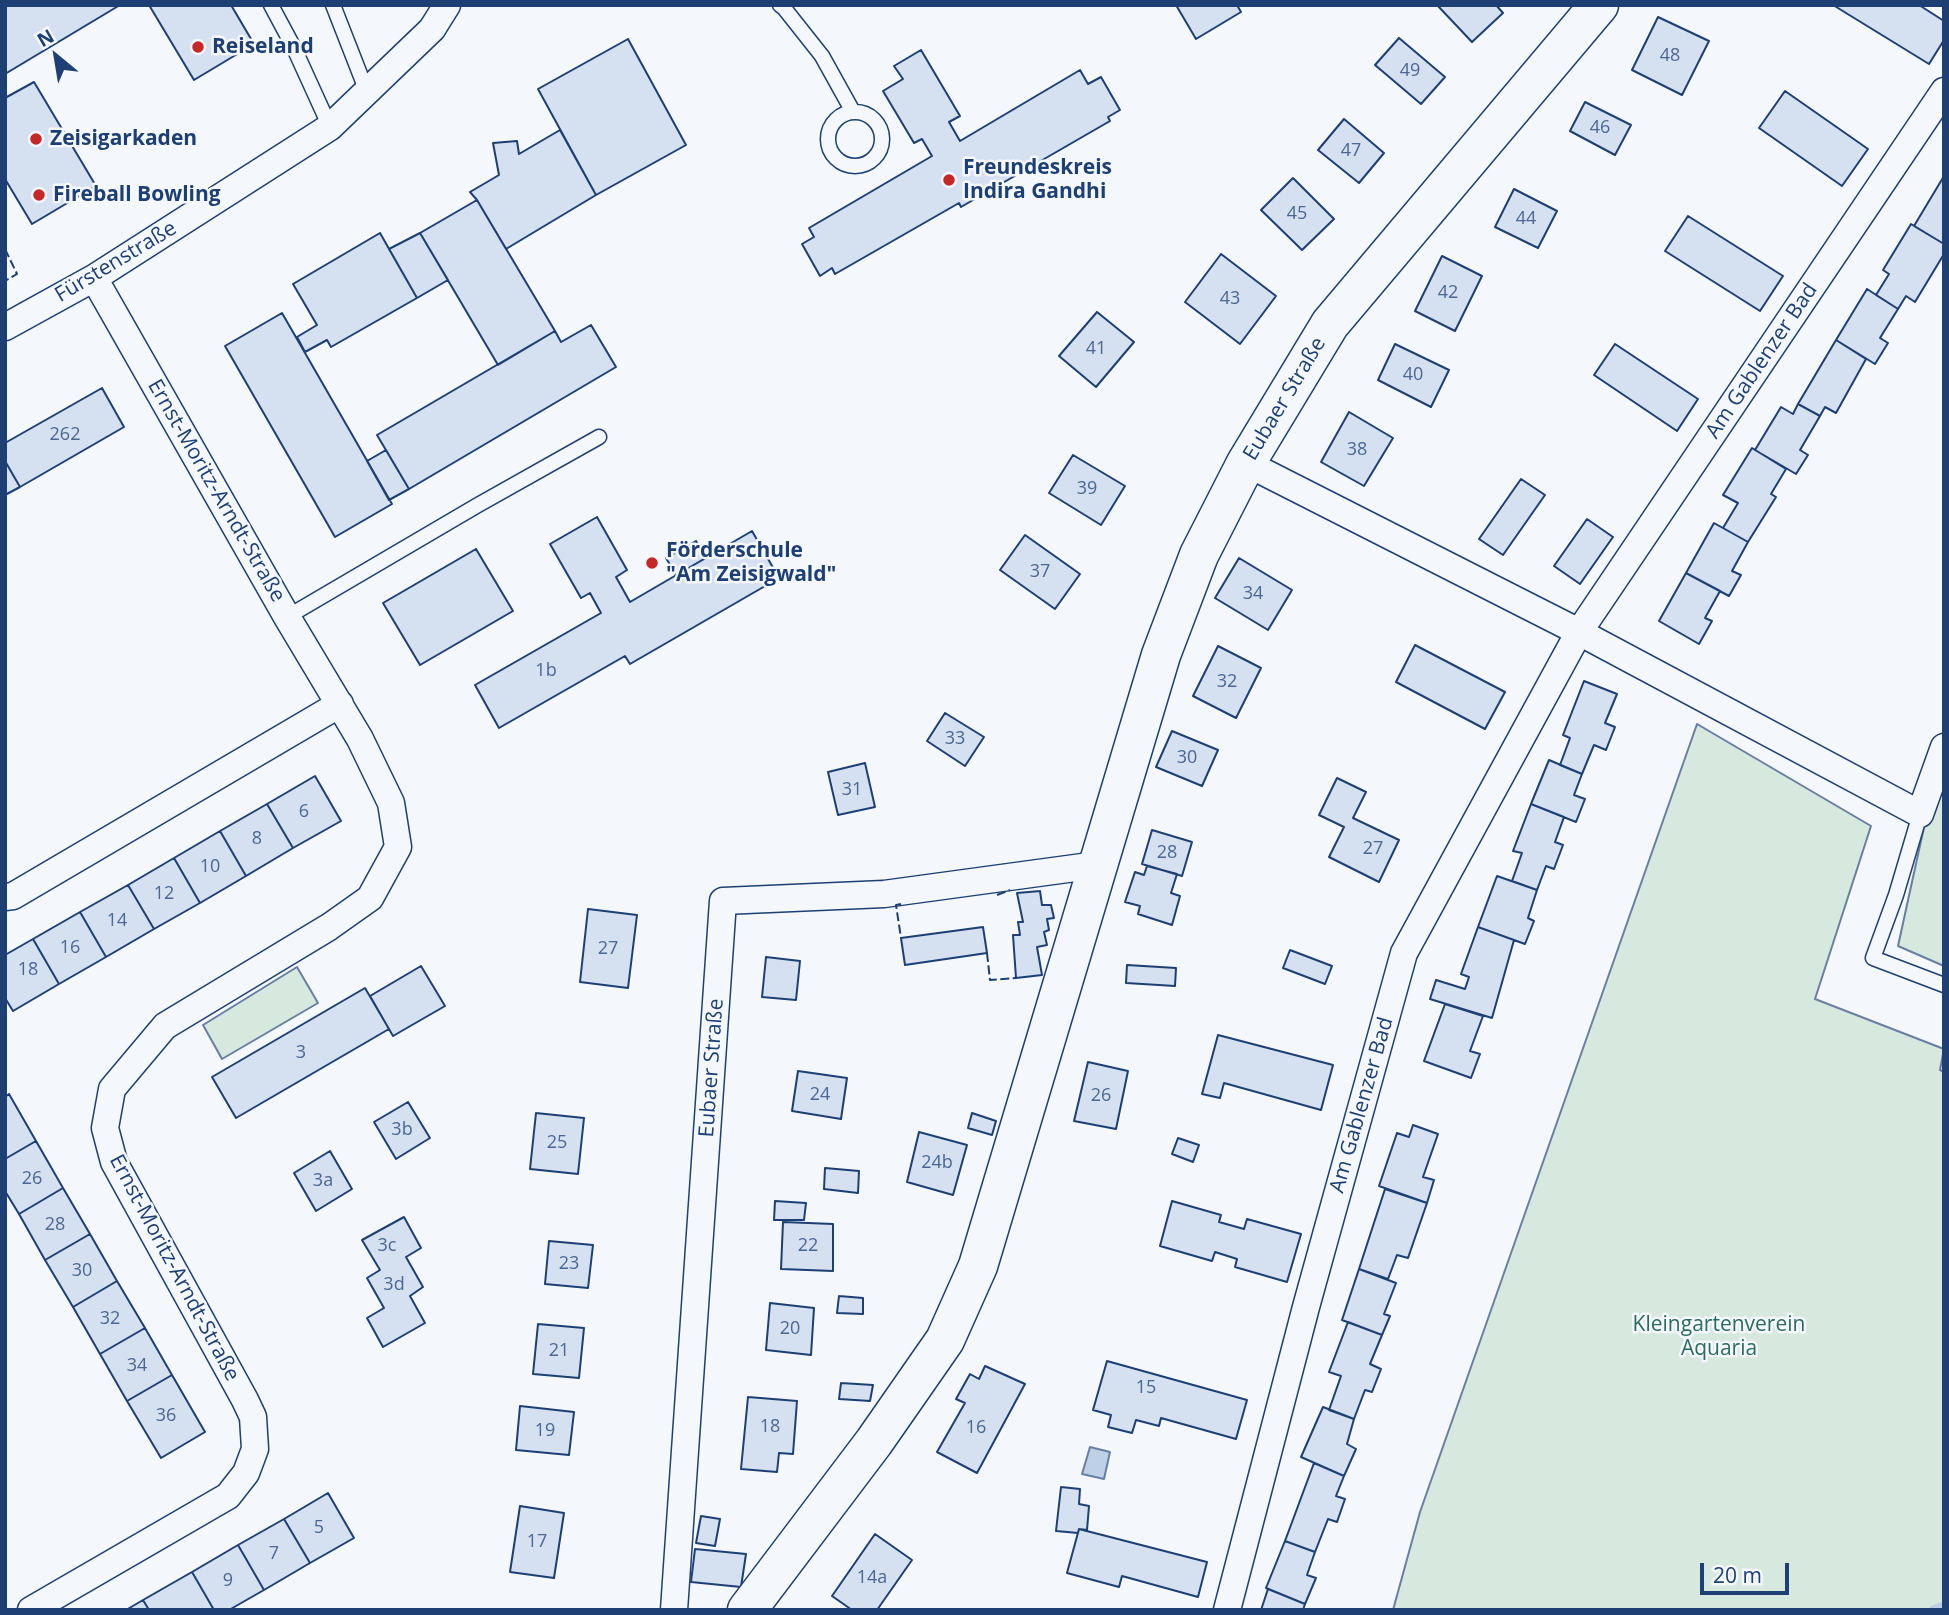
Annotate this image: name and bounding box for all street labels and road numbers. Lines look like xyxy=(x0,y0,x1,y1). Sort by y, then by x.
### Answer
street label: Fürstenstraße xyxy=(51,216,181,308)
street label: Am Gablenzer Bad xyxy=(1701,279,1823,443)
street label: Eubaer Straße xyxy=(1238,333,1332,465)
street label: Ernst-Moritz-Arndt-Straße xyxy=(142,375,290,607)
street label: Eubaer Straße xyxy=(695,998,729,1138)
street label: Am Gablenzer Bad xyxy=(1325,1014,1399,1196)
street label: Ernst-Moritz-Arndt-Straße xyxy=(104,1150,244,1386)

